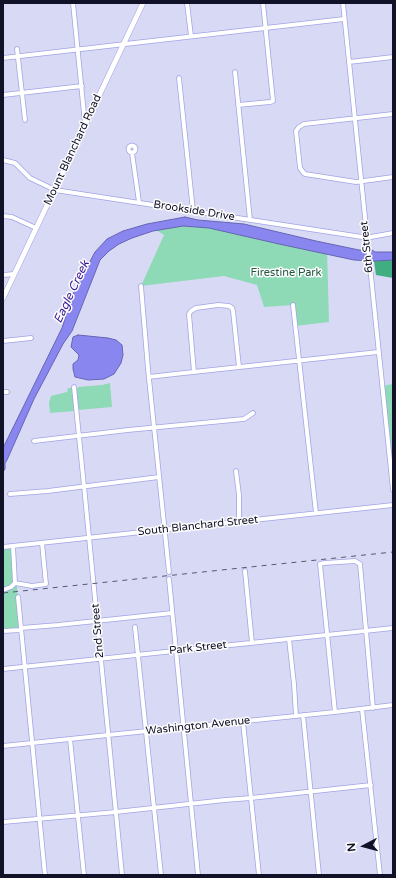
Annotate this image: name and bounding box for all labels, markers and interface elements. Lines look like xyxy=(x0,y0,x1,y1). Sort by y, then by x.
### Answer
street label: Mount Blanchard Road xyxy=(41,92,105,208)
street label: Brookside Drive xyxy=(152,198,236,224)
street label: 6th Street xyxy=(358,220,376,274)
water label: Eagle Creek xyxy=(51,258,93,326)
park label: Firestine Park xyxy=(250,266,322,280)
street label: South Blanchard Street xyxy=(137,513,259,539)
street label: 2nd Street xyxy=(89,603,107,659)
street label: Park Street xyxy=(169,638,227,658)
street label: Washington Avenue xyxy=(145,714,251,738)
north arrow xyxy=(344,826,384,866)
text: N xyxy=(345,842,358,852)

